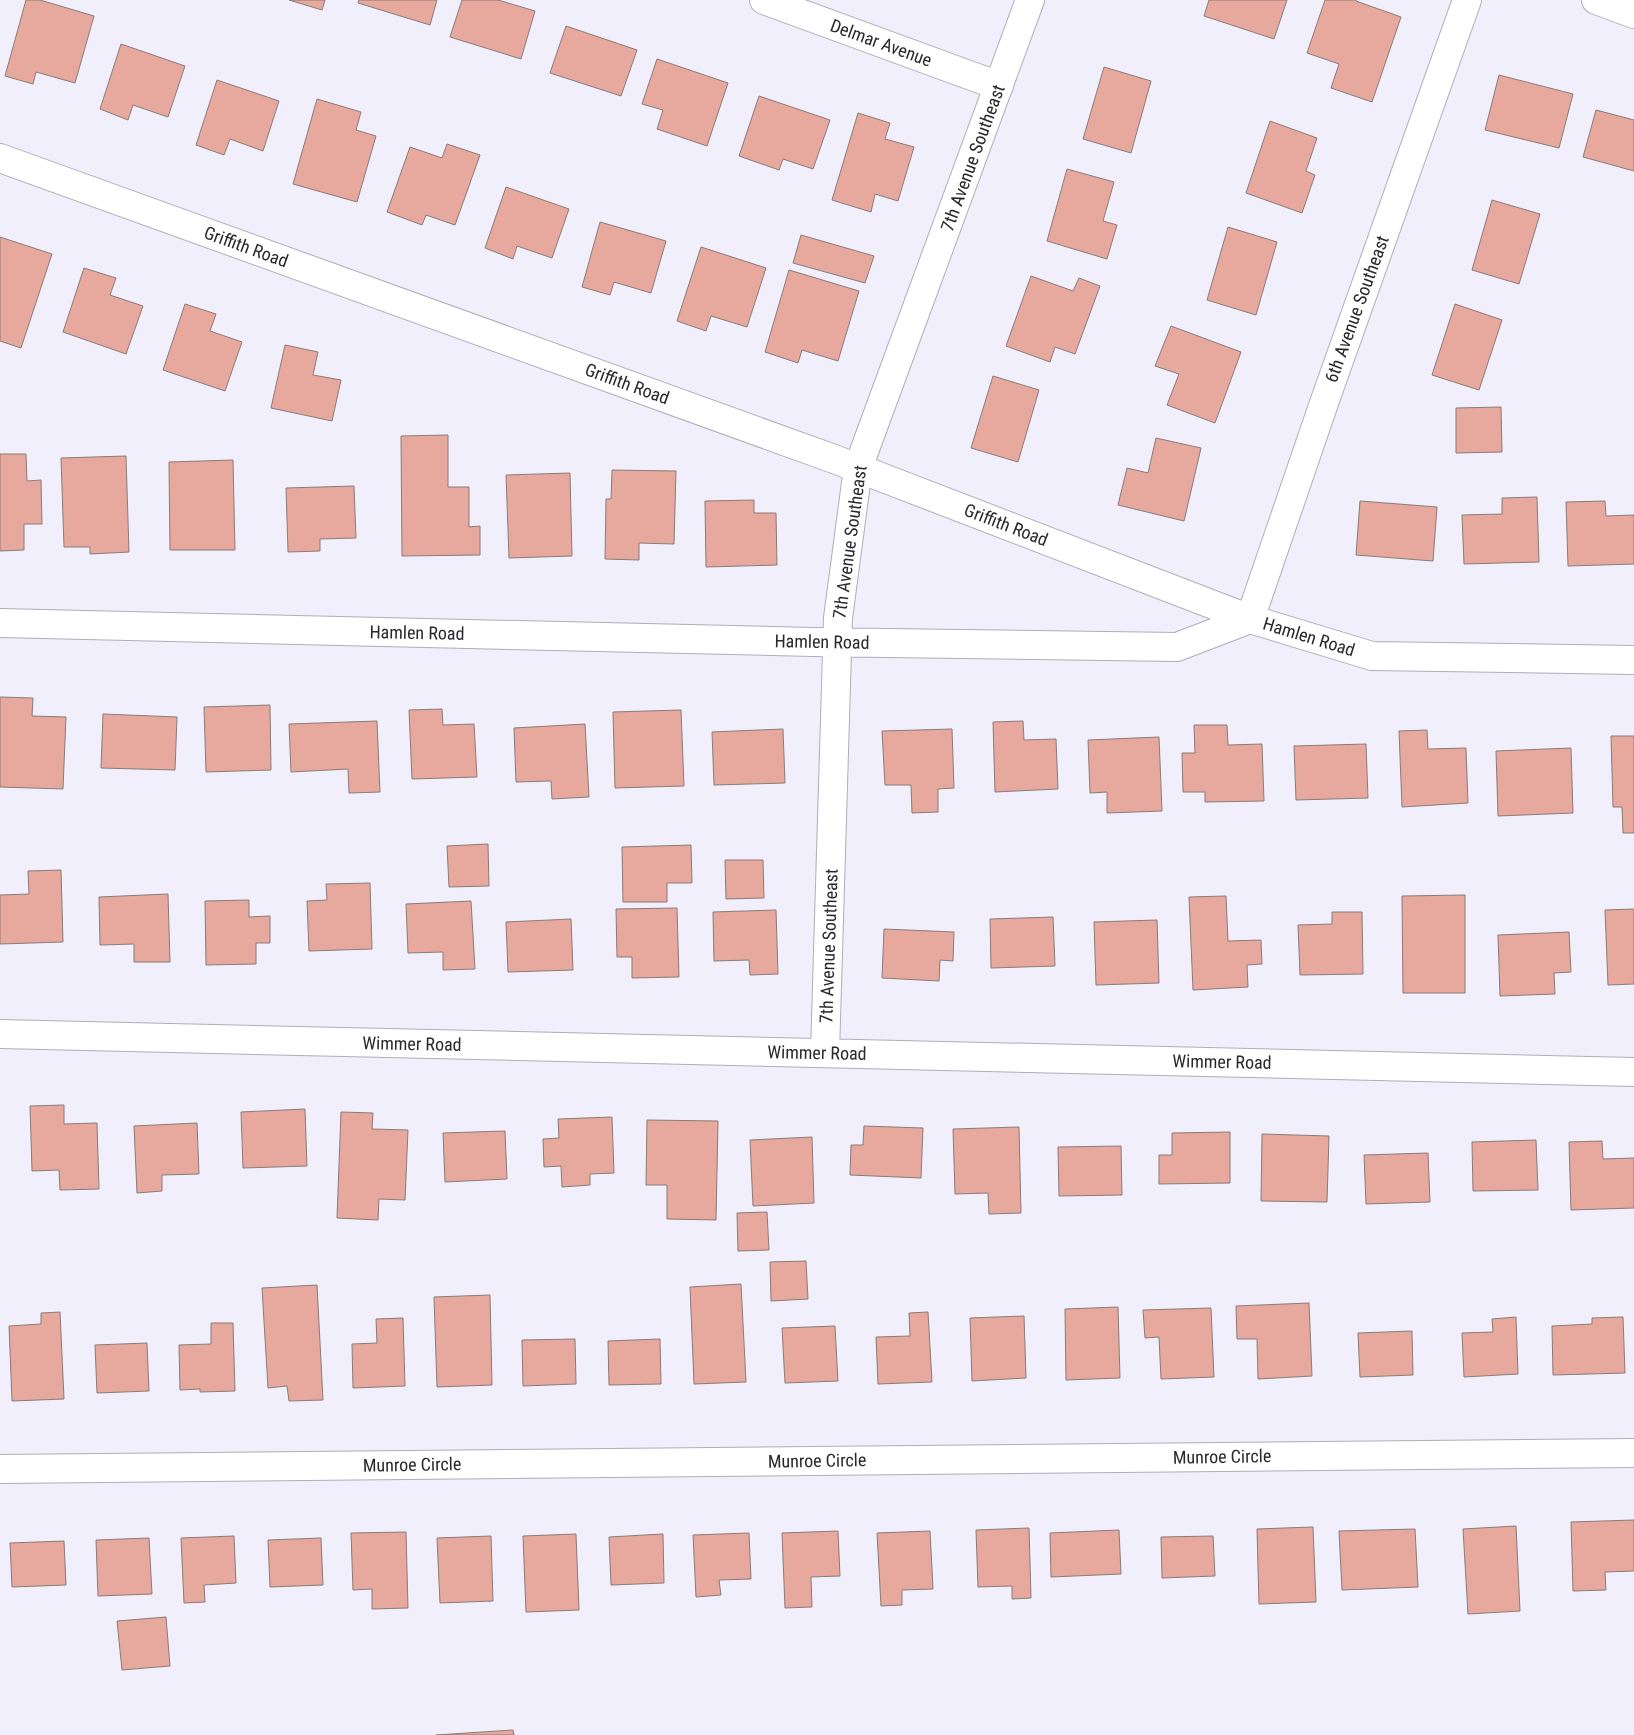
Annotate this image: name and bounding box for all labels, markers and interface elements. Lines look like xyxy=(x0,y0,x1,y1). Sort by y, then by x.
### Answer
street label: Delmar Avenue xyxy=(828,14,935,71)
street label: 7th Avenue Southeast xyxy=(936,82,1009,234)
street label: Griffith Road xyxy=(201,222,291,271)
street label: 6th Avenue Southeast xyxy=(1320,233,1393,385)
street label: Griffith Road xyxy=(582,359,672,408)
street label: 7th Avenue Southeast xyxy=(828,464,871,620)
street label: Griffith Road xyxy=(961,499,1051,550)
street label: Hamlen Road xyxy=(1261,613,1358,660)
street label: Hamlen Road xyxy=(369,621,465,644)
street label: Hamlen Road xyxy=(774,630,870,653)
street label: 7th Avenue Southeast xyxy=(815,868,842,1024)
street label: Wimmer Road xyxy=(362,1032,462,1055)
street label: Wimmer Road xyxy=(767,1041,867,1064)
street label: Wimmer Road xyxy=(1172,1050,1272,1073)
street label: Munroe Circle xyxy=(1173,1445,1271,1468)
street label: Munroe Circle xyxy=(768,1449,866,1472)
street label: Munroe Circle xyxy=(363,1453,461,1476)

